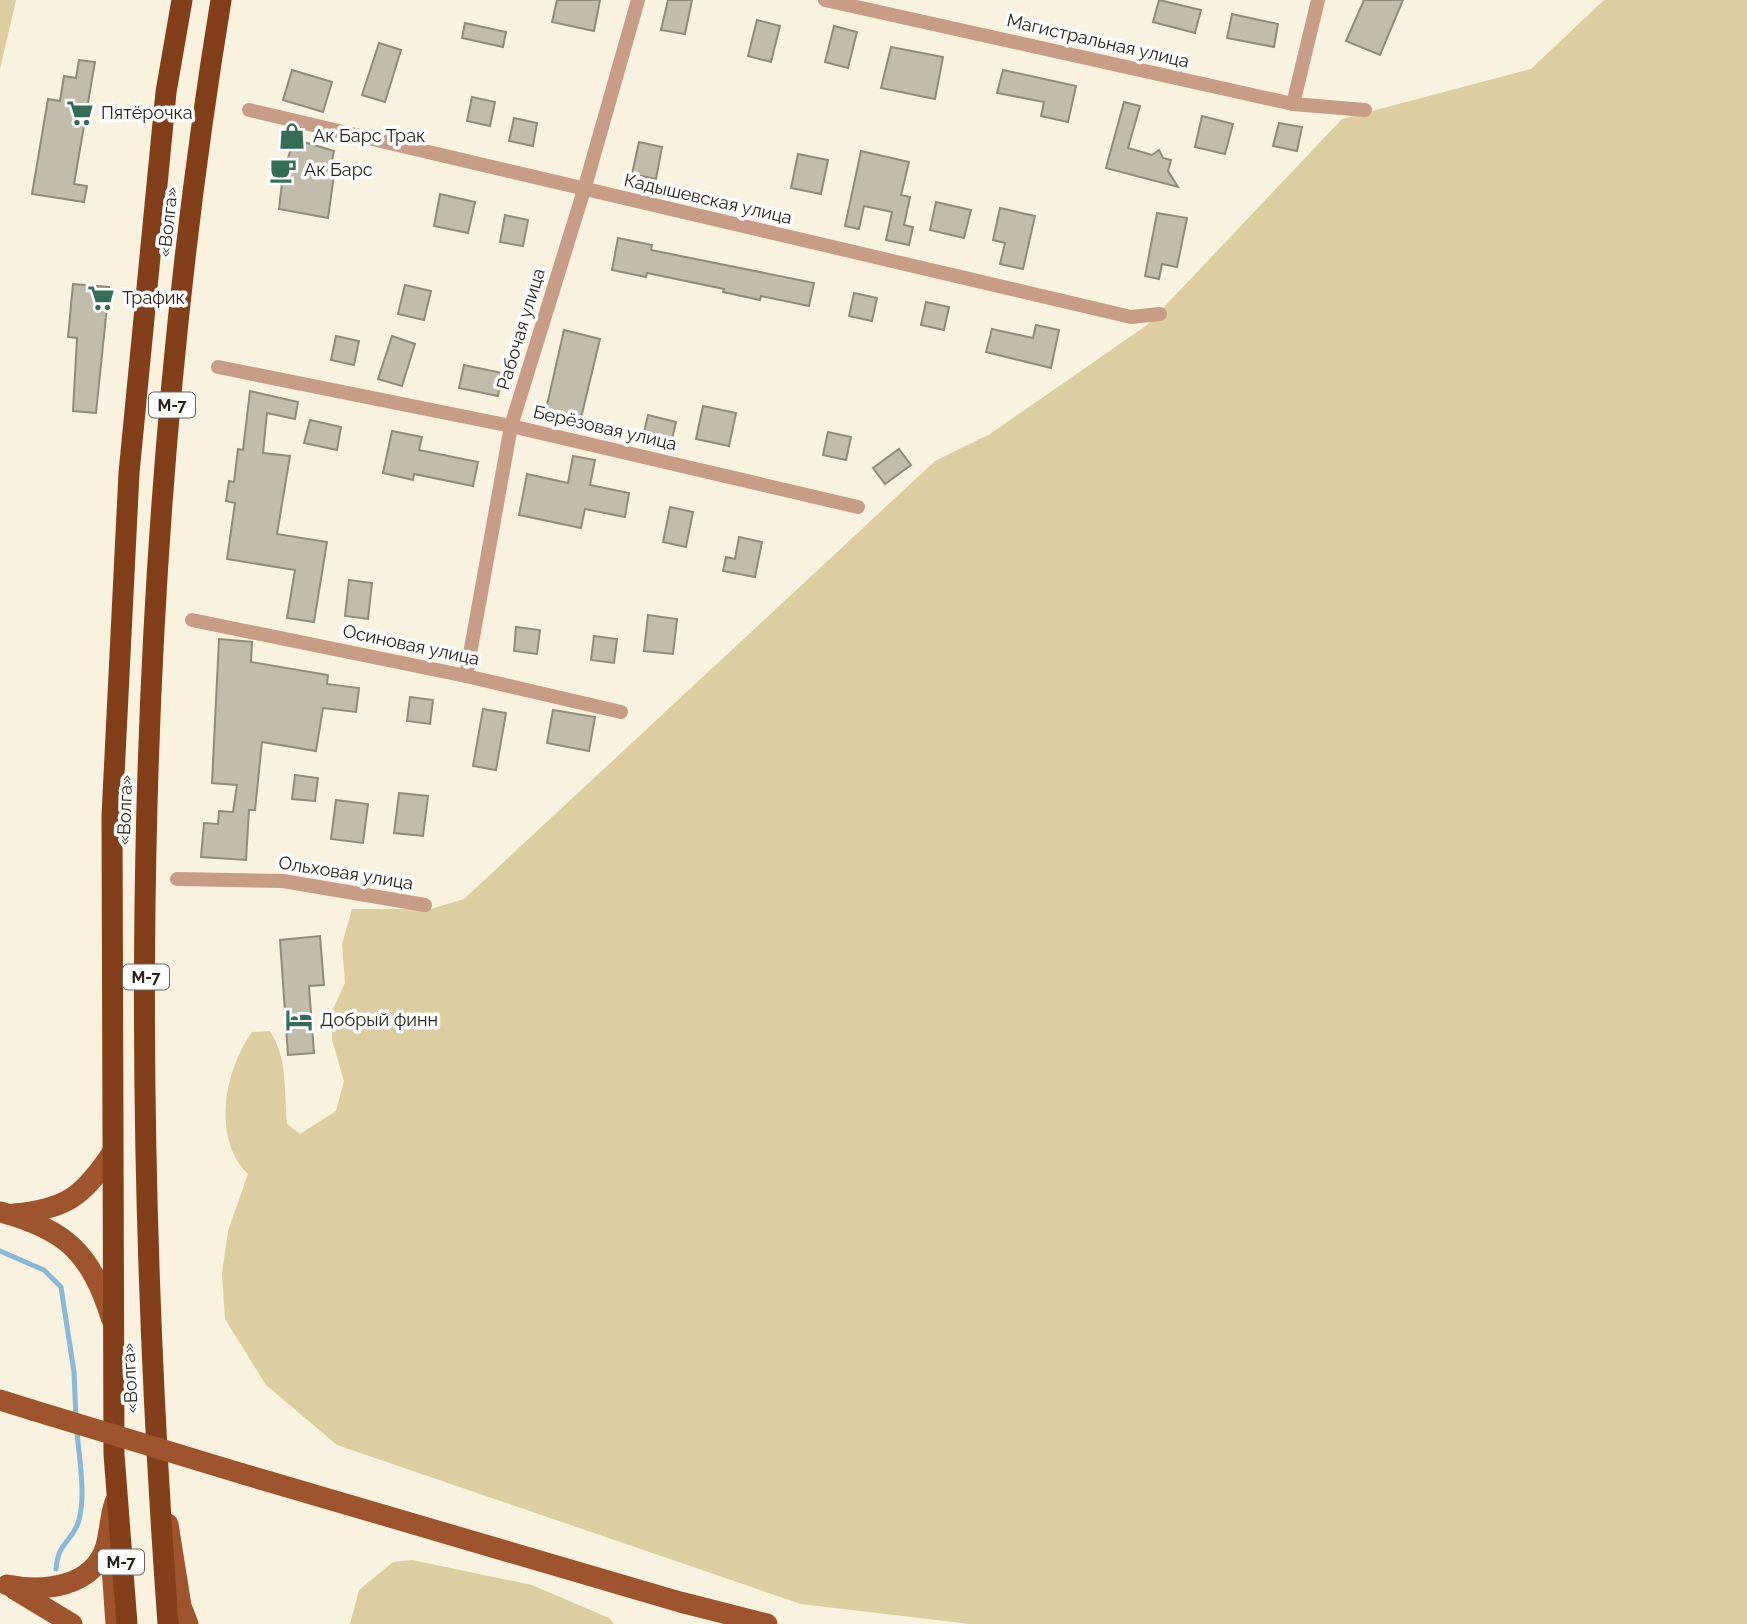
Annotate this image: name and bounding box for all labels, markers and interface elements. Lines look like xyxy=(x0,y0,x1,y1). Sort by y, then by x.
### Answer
street label: Магистральная улица xyxy=(1005,9,1191,72)
supermarket icon: Пятёрочка xyxy=(65,98,95,128)
place label: Пятёрочка xyxy=(101,102,193,123)
shop icon: Ак Барс Трак xyxy=(277,121,307,151)
place label: Ак Барс Трак xyxy=(313,125,425,146)
cafe icon: Ак Барс xyxy=(268,155,298,185)
place label: Ак Барс xyxy=(304,159,373,180)
street label: Кадышевская улица xyxy=(622,169,794,228)
street label: «Волга» xyxy=(153,186,182,258)
street label: Рабочая улица xyxy=(492,266,549,392)
supermarket icon: Трафик xyxy=(86,283,116,313)
place label: Трафик xyxy=(122,287,185,308)
road number: М-7 xyxy=(149,392,195,418)
street label: Берёзовая улица xyxy=(531,401,679,454)
street label: Осиновая улица xyxy=(341,620,481,669)
street label: «Волга» xyxy=(113,774,136,846)
street label: Ольховая улица xyxy=(277,851,415,894)
road number: М-7 xyxy=(123,965,169,990)
hotel icon: Добрый финн xyxy=(284,1005,314,1035)
place label: Добрый финн xyxy=(320,1009,438,1030)
street label: «Волга» xyxy=(117,1342,142,1414)
road number: М-7 xyxy=(98,1550,144,1574)

